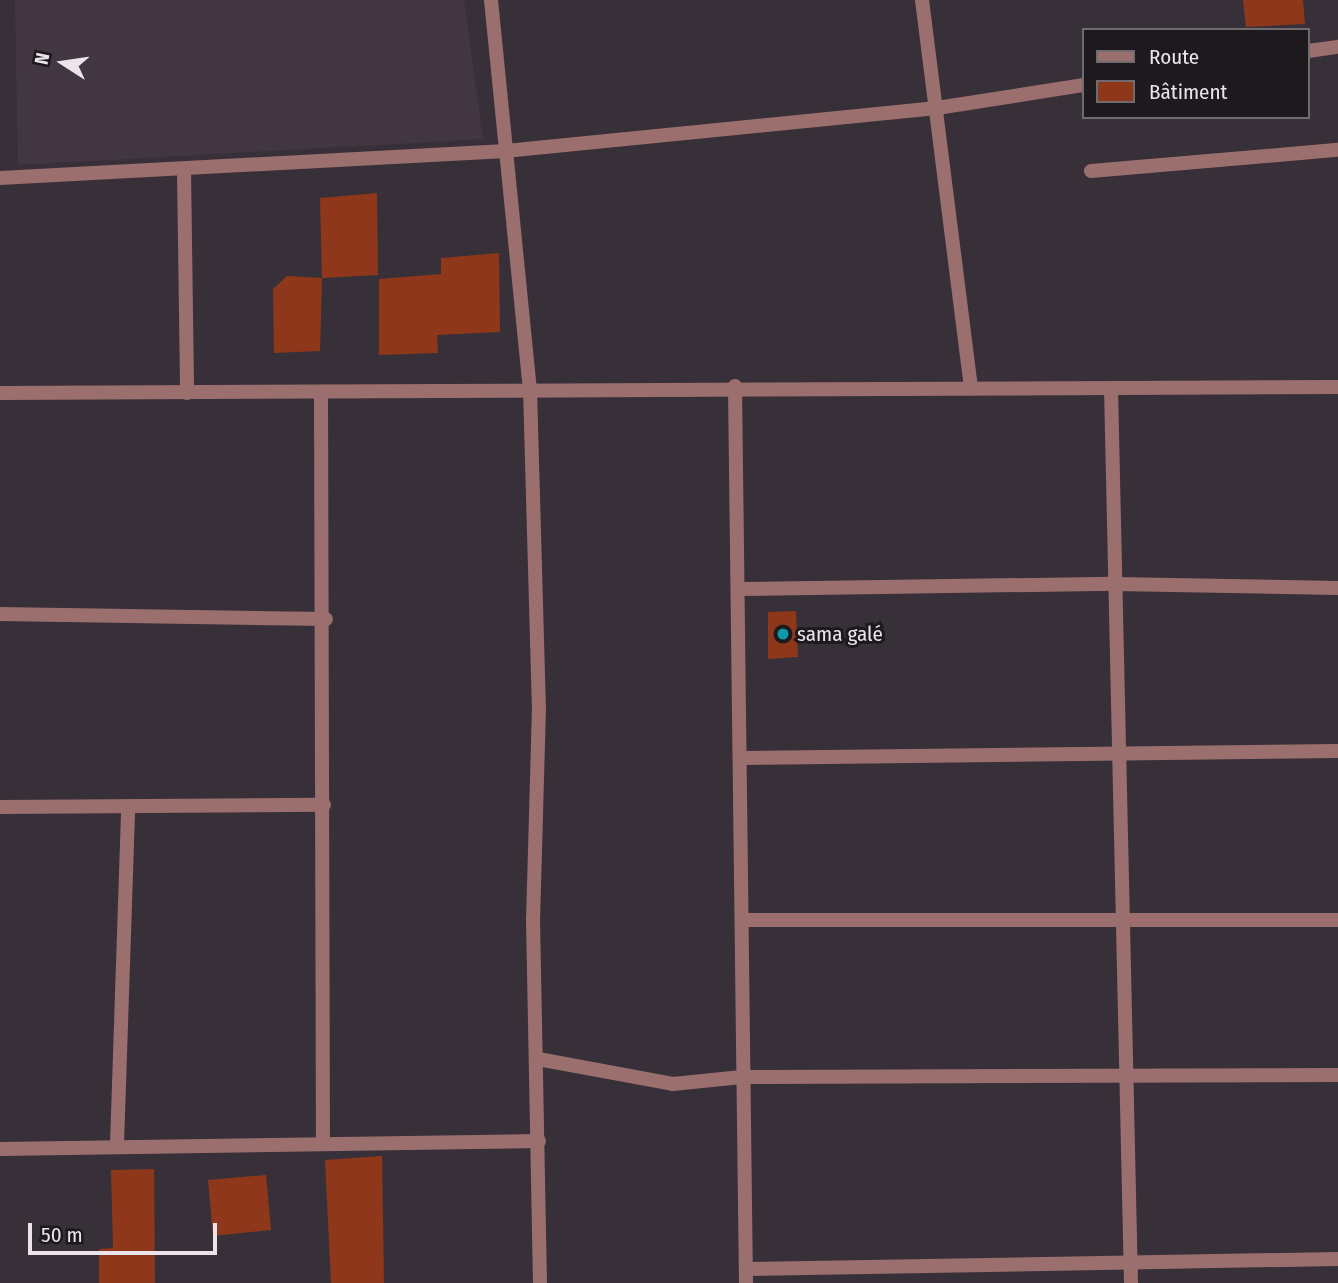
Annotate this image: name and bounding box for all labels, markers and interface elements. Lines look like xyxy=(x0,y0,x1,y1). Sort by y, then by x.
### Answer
north arrow xyxy=(28,28,98,98)
legend xyxy=(1082,28,1310,119)
text: Route xyxy=(1149,44,1199,70)
text: N xyxy=(30,51,54,66)
text: Bâtiment xyxy=(1149,79,1227,105)
place label: sama galé xyxy=(797,621,883,647)
marker: sama galé xyxy=(775,626,791,642)
scale bar xyxy=(32,1210,220,1254)
text: 50 m xyxy=(41,1222,83,1248)

